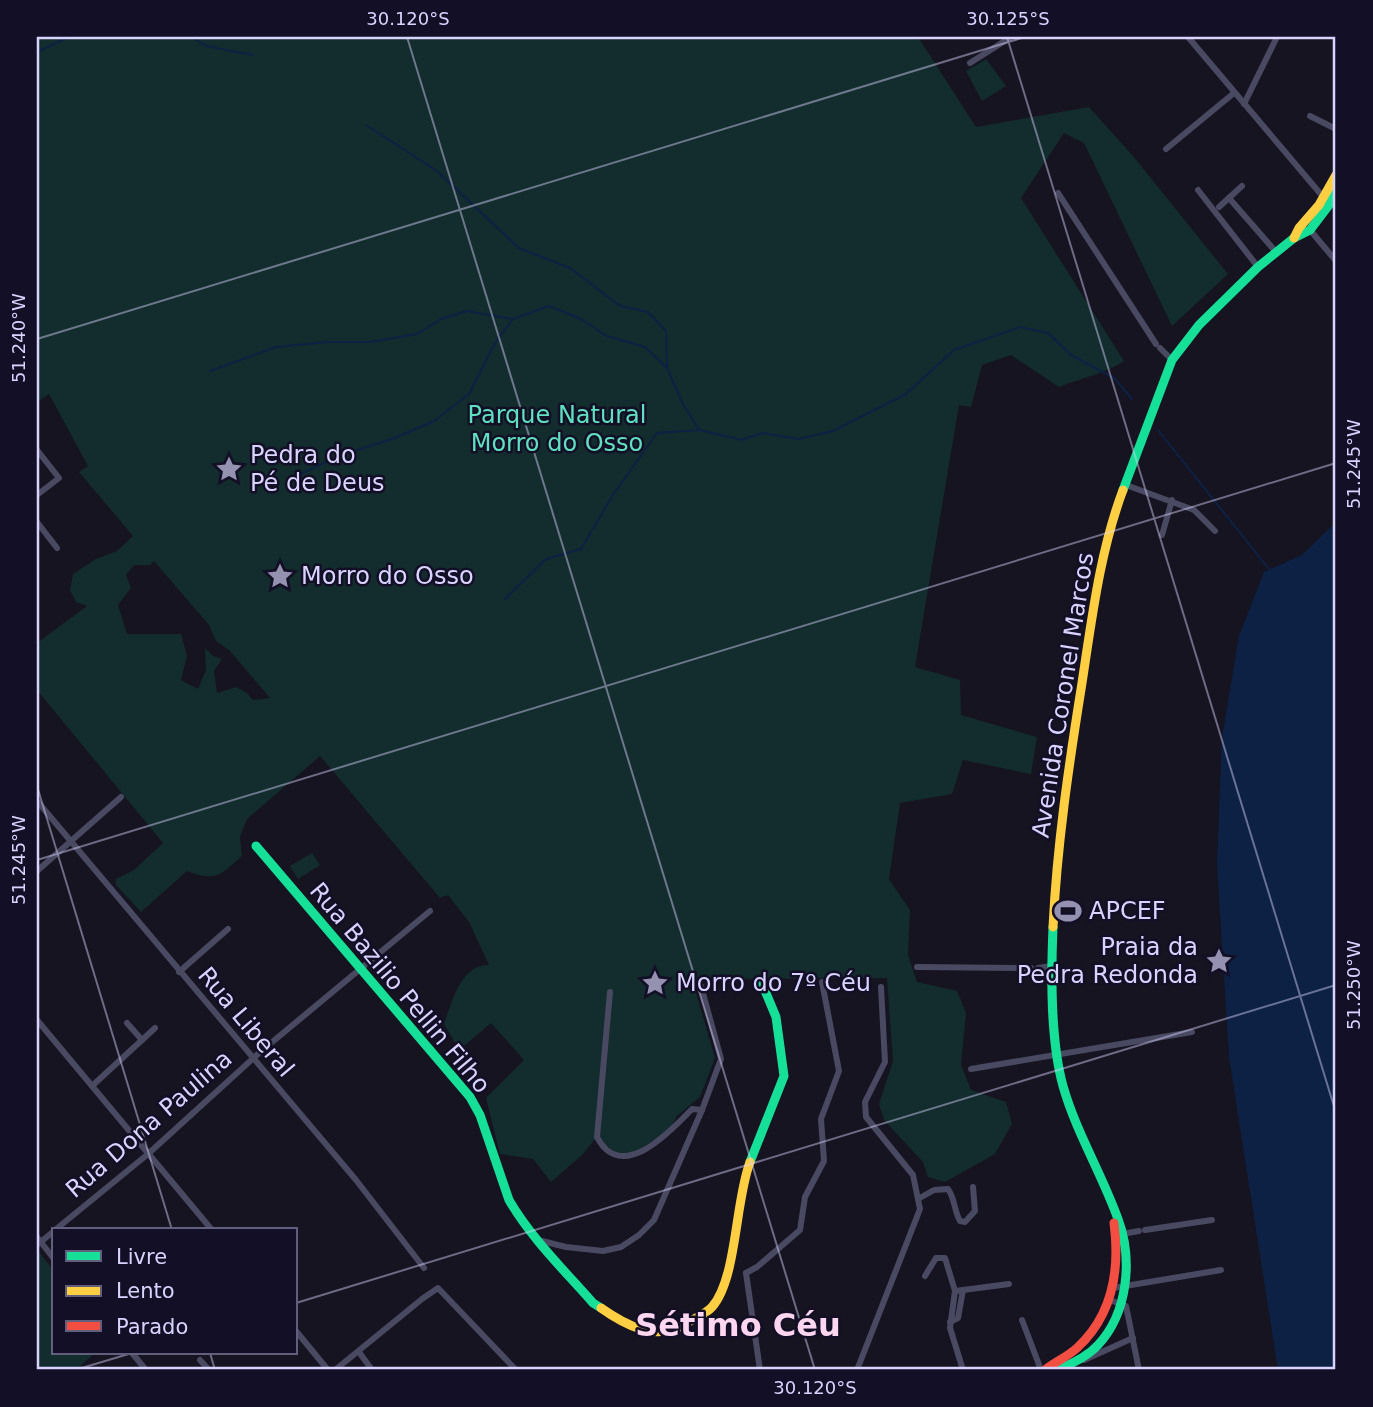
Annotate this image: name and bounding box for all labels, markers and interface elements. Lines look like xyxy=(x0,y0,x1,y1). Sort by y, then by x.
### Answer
text: 30.120°S xyxy=(366,8,450,29)
text: 30.125°S xyxy=(966,8,1050,29)
text: 51.240°W xyxy=(8,293,29,383)
park label: Parque Natural Morro do Osso xyxy=(468,401,646,457)
text: 51.245°W xyxy=(1343,419,1364,509)
place label: Pedra do Pé de Deus xyxy=(250,441,385,497)
place icon: Pedra do Pé de Deus xyxy=(214,454,244,484)
street label: Avenida Coronel Marcos xyxy=(1027,550,1099,840)
place icon: Morro do Osso xyxy=(265,561,295,591)
place label: Morro do Osso xyxy=(301,562,474,590)
text: 51.245°W xyxy=(8,815,29,905)
street label: Rua Bazilio Pellin Filho xyxy=(304,877,496,1099)
sports icon: APCEF xyxy=(1053,896,1083,926)
place label: APCEF xyxy=(1089,897,1166,925)
place label: Praia da Pedra Redonda xyxy=(1017,933,1198,989)
text: 51.250°W xyxy=(1343,940,1364,1030)
place icon: Praia da Pedra Redonda xyxy=(1204,946,1234,976)
street label: Rua Liberal xyxy=(192,962,300,1082)
place icon: Morro do 7º Céu xyxy=(640,968,670,998)
place label: Morro do 7º Céu xyxy=(676,969,871,997)
street label: Rua Dona Paulina xyxy=(60,1044,238,1204)
legend xyxy=(52,1228,298,1354)
text: Livre xyxy=(116,1245,167,1269)
text: Lento xyxy=(116,1279,175,1303)
district label: Sétimo Céu xyxy=(635,1306,841,1344)
text: Parado xyxy=(116,1315,188,1339)
text: 30.120°S xyxy=(773,1377,857,1398)

